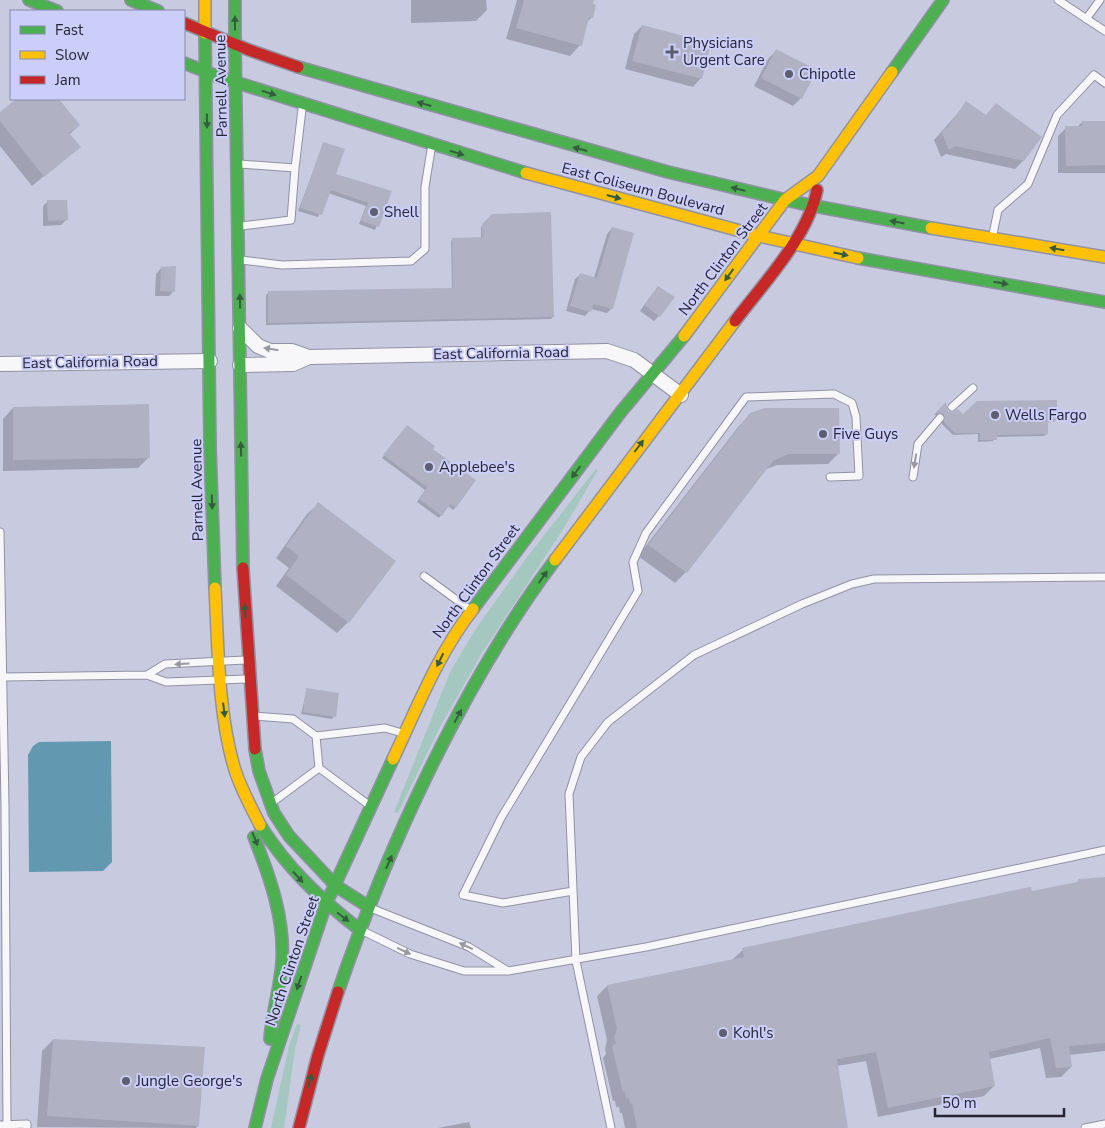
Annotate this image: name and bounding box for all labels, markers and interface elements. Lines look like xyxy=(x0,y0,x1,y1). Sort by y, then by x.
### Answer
legend xyxy=(10,10,185,100)
one-way arrow xyxy=(231,15,239,31)
text: Fast xyxy=(55,20,84,40)
place label: Physicians Urgent Care xyxy=(683,33,765,70)
street label: Parnell Avenue xyxy=(210,34,232,138)
text: Slow xyxy=(55,45,90,65)
marker: Physicians Urgent Care xyxy=(665,45,679,59)
place label: Chipotle xyxy=(799,64,856,84)
marker: Chipotle xyxy=(783,68,795,80)
text: Jam xyxy=(54,70,81,90)
one-way arrow xyxy=(262,89,277,97)
one-way arrow xyxy=(416,100,431,108)
one-way arrow xyxy=(203,113,211,129)
one-way arrow xyxy=(573,145,588,153)
one-way arrow xyxy=(450,149,465,157)
street label: East Coliseum Boulevard xyxy=(559,158,727,220)
one-way arrow xyxy=(730,185,745,193)
one-way arrow xyxy=(606,193,621,201)
street label: North Clinton Street xyxy=(674,198,772,319)
place label: Shell xyxy=(384,202,419,222)
marker: Shell xyxy=(368,206,380,218)
one-way arrow xyxy=(888,217,904,225)
one-way arrow xyxy=(1049,245,1065,253)
one-way arrow xyxy=(834,251,850,259)
one-way arrow xyxy=(724,268,734,282)
one-way arrow xyxy=(993,280,1009,288)
one-way arrow xyxy=(235,292,243,308)
street label: East California Road xyxy=(433,342,569,364)
one-way arrow xyxy=(262,345,278,353)
street label: East California Road xyxy=(22,351,158,373)
place label: Wells Fargo xyxy=(1005,405,1087,425)
marker: Wells Fargo xyxy=(989,409,1001,421)
place label: Five Guys xyxy=(833,424,898,444)
marker: Five Guys xyxy=(817,428,829,440)
street label: Parnell Avenue xyxy=(186,438,208,542)
one-way arrow xyxy=(634,440,645,453)
one-way arrow xyxy=(237,441,245,457)
one-way arrow xyxy=(911,453,919,469)
place label: Applebee's xyxy=(439,457,515,477)
marker: Applebee's xyxy=(423,461,435,473)
one-way arrow xyxy=(570,465,581,478)
one-way arrow xyxy=(208,494,216,510)
street label: North Clinton Street xyxy=(428,519,525,642)
one-way arrow xyxy=(538,570,548,584)
one-way arrow xyxy=(240,603,248,619)
one-way arrow xyxy=(436,653,444,667)
one-way arrow xyxy=(174,660,190,668)
one-way arrow xyxy=(220,702,228,718)
one-way arrow xyxy=(454,709,463,722)
one-way arrow xyxy=(252,832,260,846)
one-way arrow xyxy=(385,855,393,869)
one-way arrow xyxy=(292,871,304,883)
street label: North Clinton Street xyxy=(260,893,324,1029)
one-way arrow xyxy=(336,912,350,922)
one-way arrow xyxy=(459,942,473,950)
one-way arrow xyxy=(397,947,411,955)
one-way arrow xyxy=(295,976,303,991)
place label: Kohl's xyxy=(733,1023,773,1043)
marker: Kohl's xyxy=(717,1027,729,1039)
place label: Jungle George's xyxy=(135,1071,243,1091)
one-way arrow xyxy=(306,1073,314,1088)
marker: Jungle George's xyxy=(120,1075,132,1087)
scale bar xyxy=(935,1086,1064,1118)
text: 50 m xyxy=(942,1093,977,1113)

